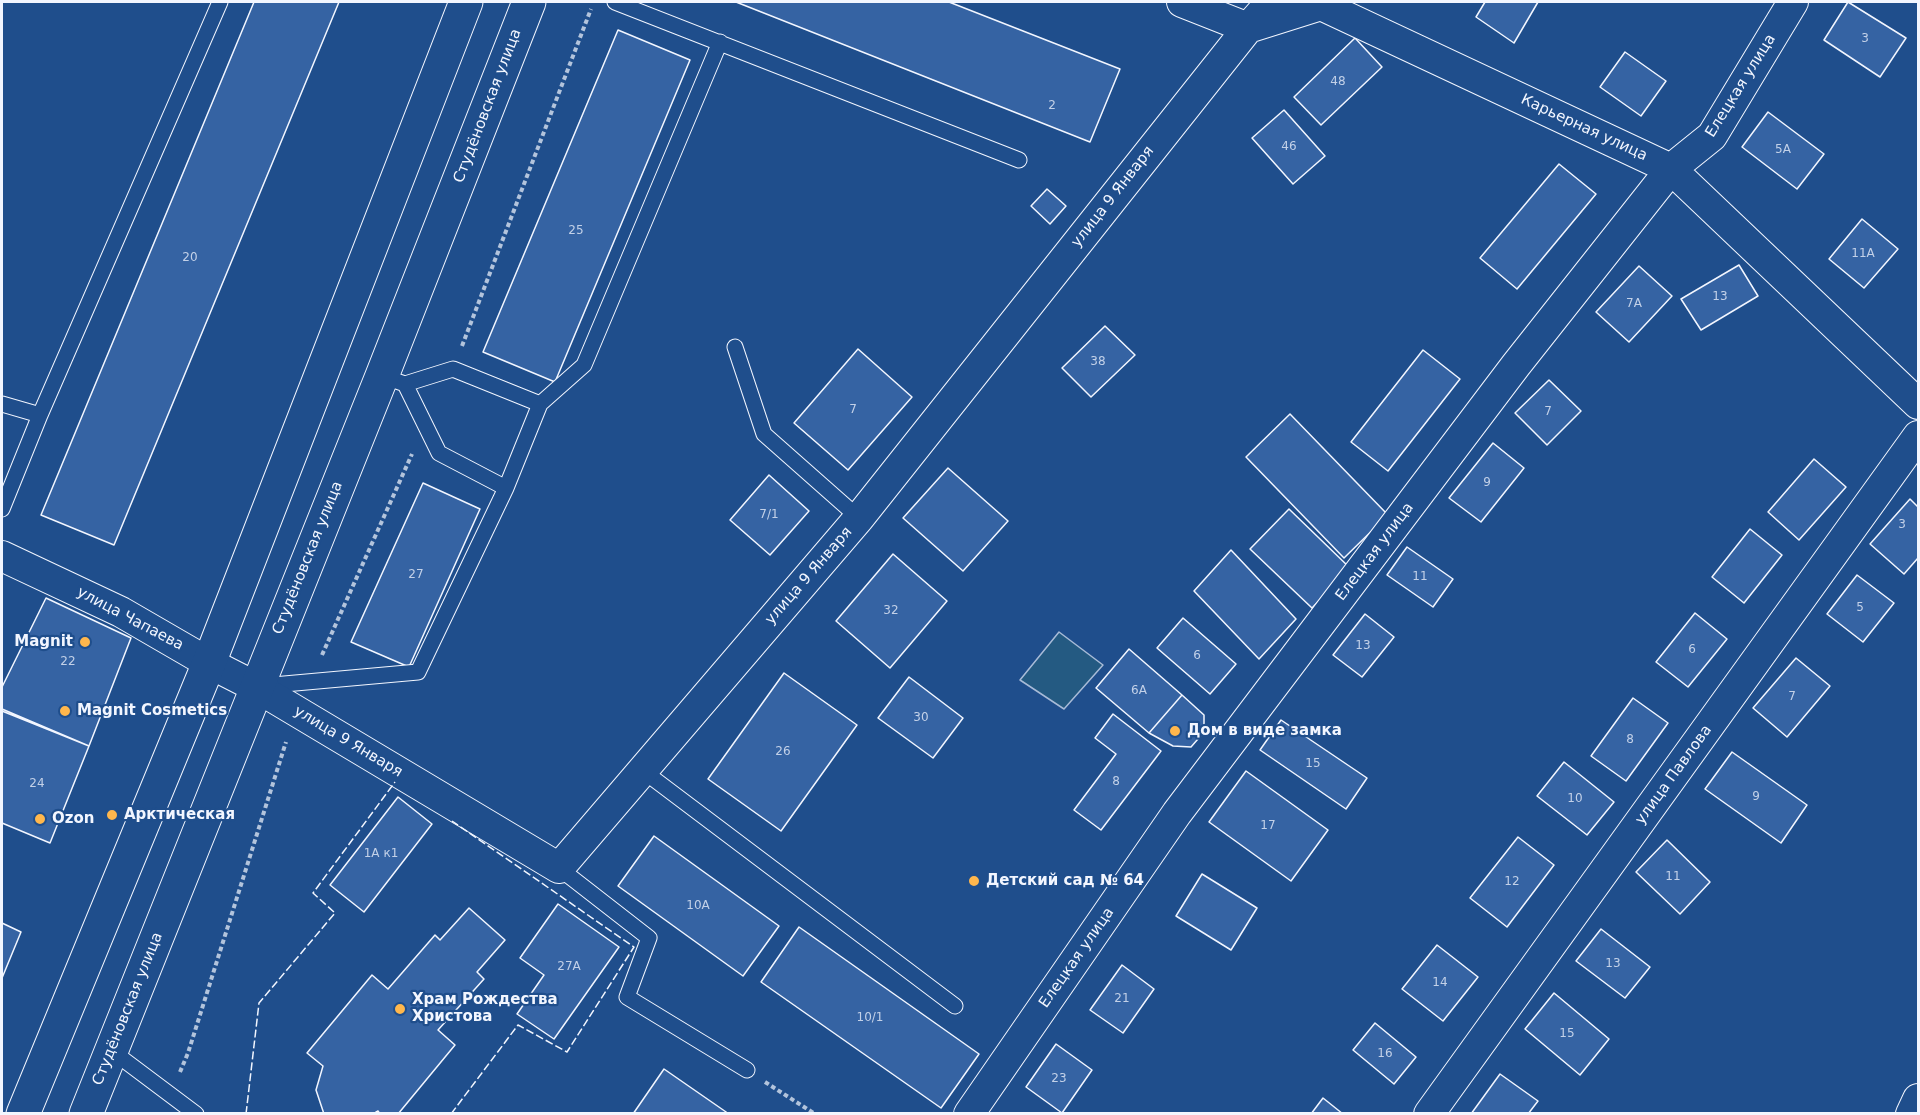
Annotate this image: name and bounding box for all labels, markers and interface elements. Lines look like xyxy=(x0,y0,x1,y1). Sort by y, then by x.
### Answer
street label: Студёновская улица xyxy=(450,26,526,186)
street label: Елецкая улица xyxy=(1702,31,1780,141)
house number: 3 xyxy=(1861,32,1869,46)
house number: 48 xyxy=(1330,75,1346,89)
street label: Карьерная улица xyxy=(1518,91,1650,165)
house number: 2 xyxy=(1048,99,1056,113)
house number: 46 xyxy=(1281,140,1297,154)
street label: улица 9 Января xyxy=(1068,143,1158,251)
house number: 5А xyxy=(1775,143,1791,157)
house number: 25 xyxy=(568,224,584,238)
house number: 11А xyxy=(1851,247,1875,261)
house number: 20 xyxy=(182,251,198,265)
house number: 13 xyxy=(1712,290,1728,304)
house number: 7А xyxy=(1626,297,1642,311)
house number: 38 xyxy=(1090,355,1106,369)
house number: 7 xyxy=(849,403,857,417)
house number: 7 xyxy=(1544,405,1552,419)
house number: 9 xyxy=(1483,476,1491,490)
street label: Студёновская улица xyxy=(269,479,347,637)
street label: Елецкая улица xyxy=(1332,499,1418,605)
house number: 7/1 xyxy=(759,508,779,522)
house number: 3 xyxy=(1898,518,1906,532)
street label: улица 9 Января xyxy=(762,523,856,629)
house number: 27 xyxy=(408,568,424,582)
house number: 11 xyxy=(1412,570,1428,584)
street label: улица Чапаева xyxy=(74,583,186,655)
house number: 5 xyxy=(1856,601,1864,615)
house number: 32 xyxy=(883,604,899,618)
place label: Magnit xyxy=(14,633,73,651)
marker: Magnit xyxy=(78,635,92,649)
house number: 13 xyxy=(1355,639,1371,653)
house number: 6 xyxy=(1688,643,1696,657)
house number: 6 xyxy=(1193,649,1201,663)
house number: 22 xyxy=(60,655,76,669)
house number: 6А xyxy=(1131,684,1147,698)
house number: 7 xyxy=(1788,690,1796,704)
place label: Magnit Cosmetics xyxy=(77,702,227,720)
street label: улица 9 Января xyxy=(290,702,406,782)
marker: Magnit Cosmetics xyxy=(58,704,72,718)
house number: 30 xyxy=(913,711,929,725)
place label: Дом в виде замка xyxy=(1187,722,1342,740)
street label: улица Павлова xyxy=(1632,722,1716,828)
marker: Дом в виде замка xyxy=(1168,724,1182,738)
house number: 8 xyxy=(1626,733,1634,747)
house number: 26 xyxy=(775,745,791,759)
house number: 15 xyxy=(1305,757,1321,771)
house number: 8 xyxy=(1112,775,1120,789)
house number: 24 xyxy=(29,777,45,791)
house number: 9 xyxy=(1752,790,1760,804)
house number: 10 xyxy=(1567,792,1583,806)
place label: Арктическая xyxy=(124,806,235,824)
marker: Арктическая xyxy=(105,808,119,822)
place label: Ozon xyxy=(52,810,94,828)
marker: Ozon xyxy=(33,812,47,826)
house number: 17 xyxy=(1260,819,1276,833)
house number: 1А к1 xyxy=(364,847,398,861)
house number: 11 xyxy=(1665,870,1681,884)
place label: Детский сад № 64 xyxy=(986,872,1144,890)
marker: Детский сад № 64 xyxy=(967,874,981,888)
house number: 12 xyxy=(1504,875,1520,889)
house number: 10А xyxy=(686,899,710,913)
street label: Елецкая улица xyxy=(1036,904,1118,1012)
street label: Студёновская улица xyxy=(89,930,167,1088)
house number: 13 xyxy=(1605,957,1621,971)
house number: 27А xyxy=(557,960,581,974)
house number: 14 xyxy=(1432,976,1448,990)
place label: Храм Рождества Христова xyxy=(412,991,558,1026)
house number: 21 xyxy=(1114,992,1130,1006)
marker: Храм Рождества Христова xyxy=(393,1002,407,1016)
house number: 10/1 xyxy=(857,1011,883,1025)
house number: 15 xyxy=(1559,1027,1575,1041)
house number: 16 xyxy=(1377,1047,1393,1061)
house number: 23 xyxy=(1051,1072,1067,1086)

